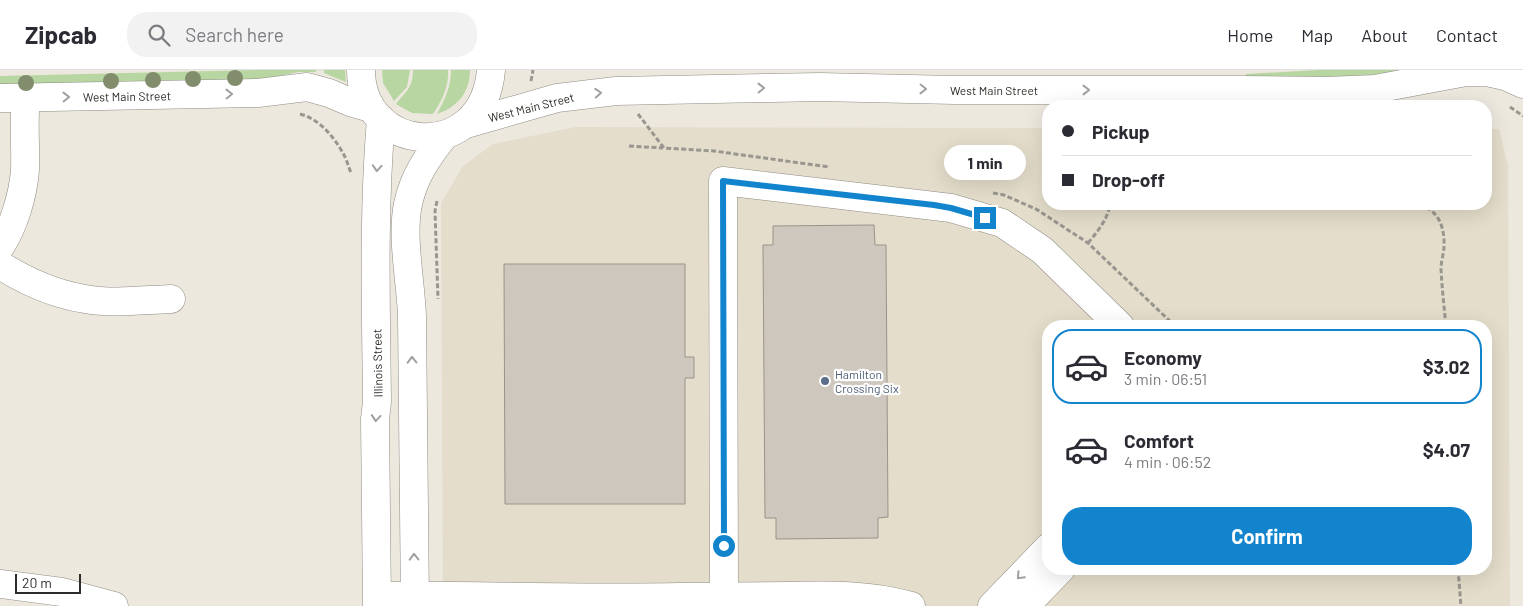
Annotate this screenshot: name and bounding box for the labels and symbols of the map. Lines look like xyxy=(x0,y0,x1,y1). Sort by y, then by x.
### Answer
one-way arrow xyxy=(758,83,765,93)
street label: West Main Street xyxy=(950,83,1038,97)
one-way arrow xyxy=(920,84,927,94)
one-way arrow xyxy=(1082,85,1090,95)
one-way arrow xyxy=(595,87,603,98)
street label: West Main Street xyxy=(83,88,171,104)
one-way arrow xyxy=(225,89,233,99)
street label: West Main Street xyxy=(487,90,575,124)
one-way arrow xyxy=(62,92,70,102)
callout: 1 min xyxy=(944,146,1026,180)
one-way arrow xyxy=(371,164,382,172)
route end xyxy=(974,207,996,229)
street label: Illinois Street xyxy=(369,329,385,397)
one-way arrow xyxy=(407,356,417,364)
place label: Hamilton Crossing Six xyxy=(835,367,899,395)
marker: Hamilton Crossing Six xyxy=(819,375,831,387)
one-way arrow xyxy=(370,414,381,422)
route start xyxy=(713,535,735,557)
one-way arrow xyxy=(409,553,419,561)
one-way arrow xyxy=(1017,570,1026,579)
scale bar xyxy=(15,571,81,594)

